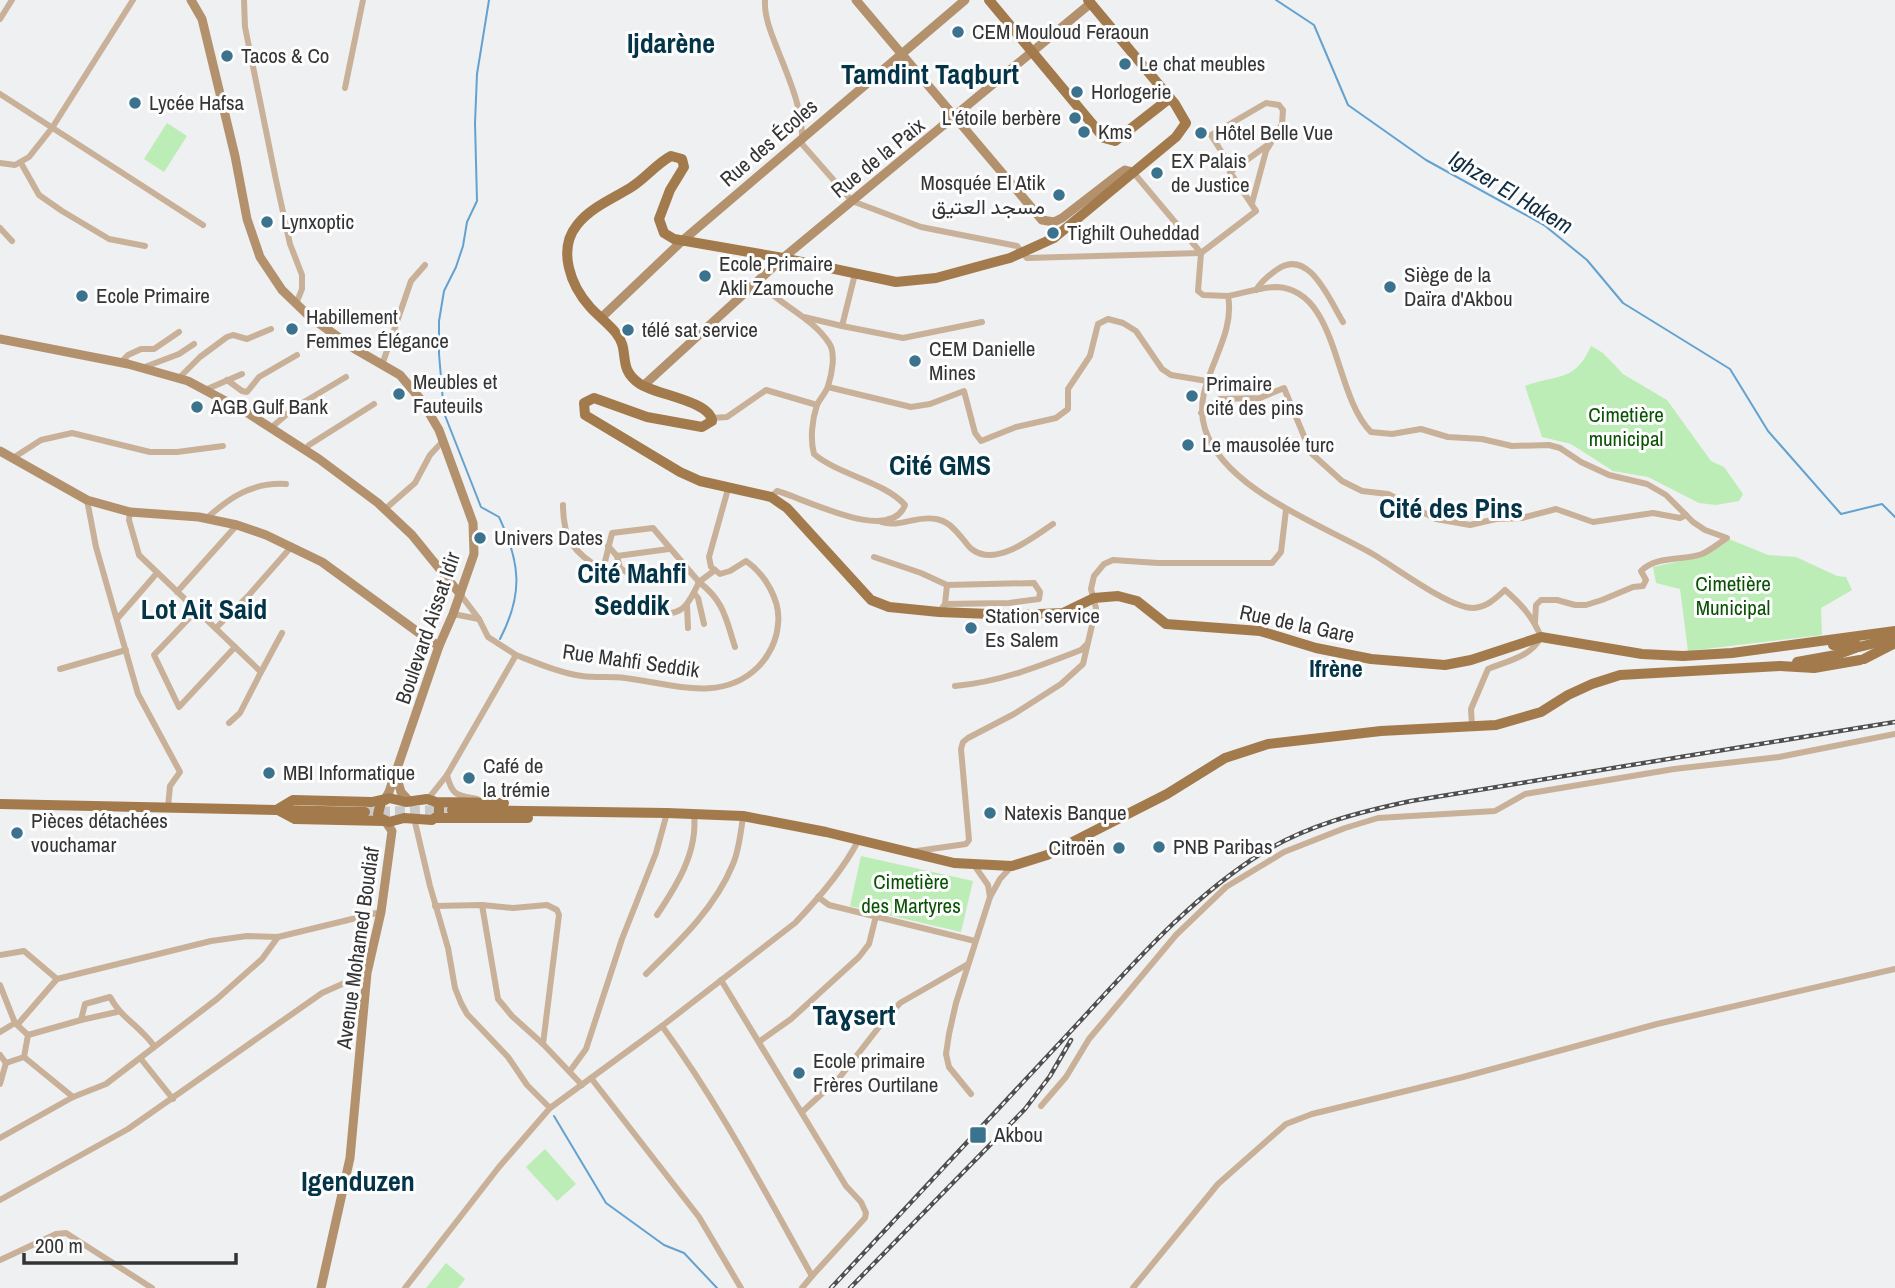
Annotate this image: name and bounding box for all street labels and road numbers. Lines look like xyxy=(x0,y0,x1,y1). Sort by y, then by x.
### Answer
street label: Rue des Écoles xyxy=(714,92,824,193)
street label: Rue de la Paix xyxy=(825,111,931,204)
street label: Boulevard Aissat Idir xyxy=(388,548,467,708)
street label: Rue de la Gare xyxy=(1237,597,1357,650)
street label: Rue Mahfi Seddik xyxy=(561,637,702,685)
street label: Avenue Mohamed Boudiaf xyxy=(329,845,386,1052)

